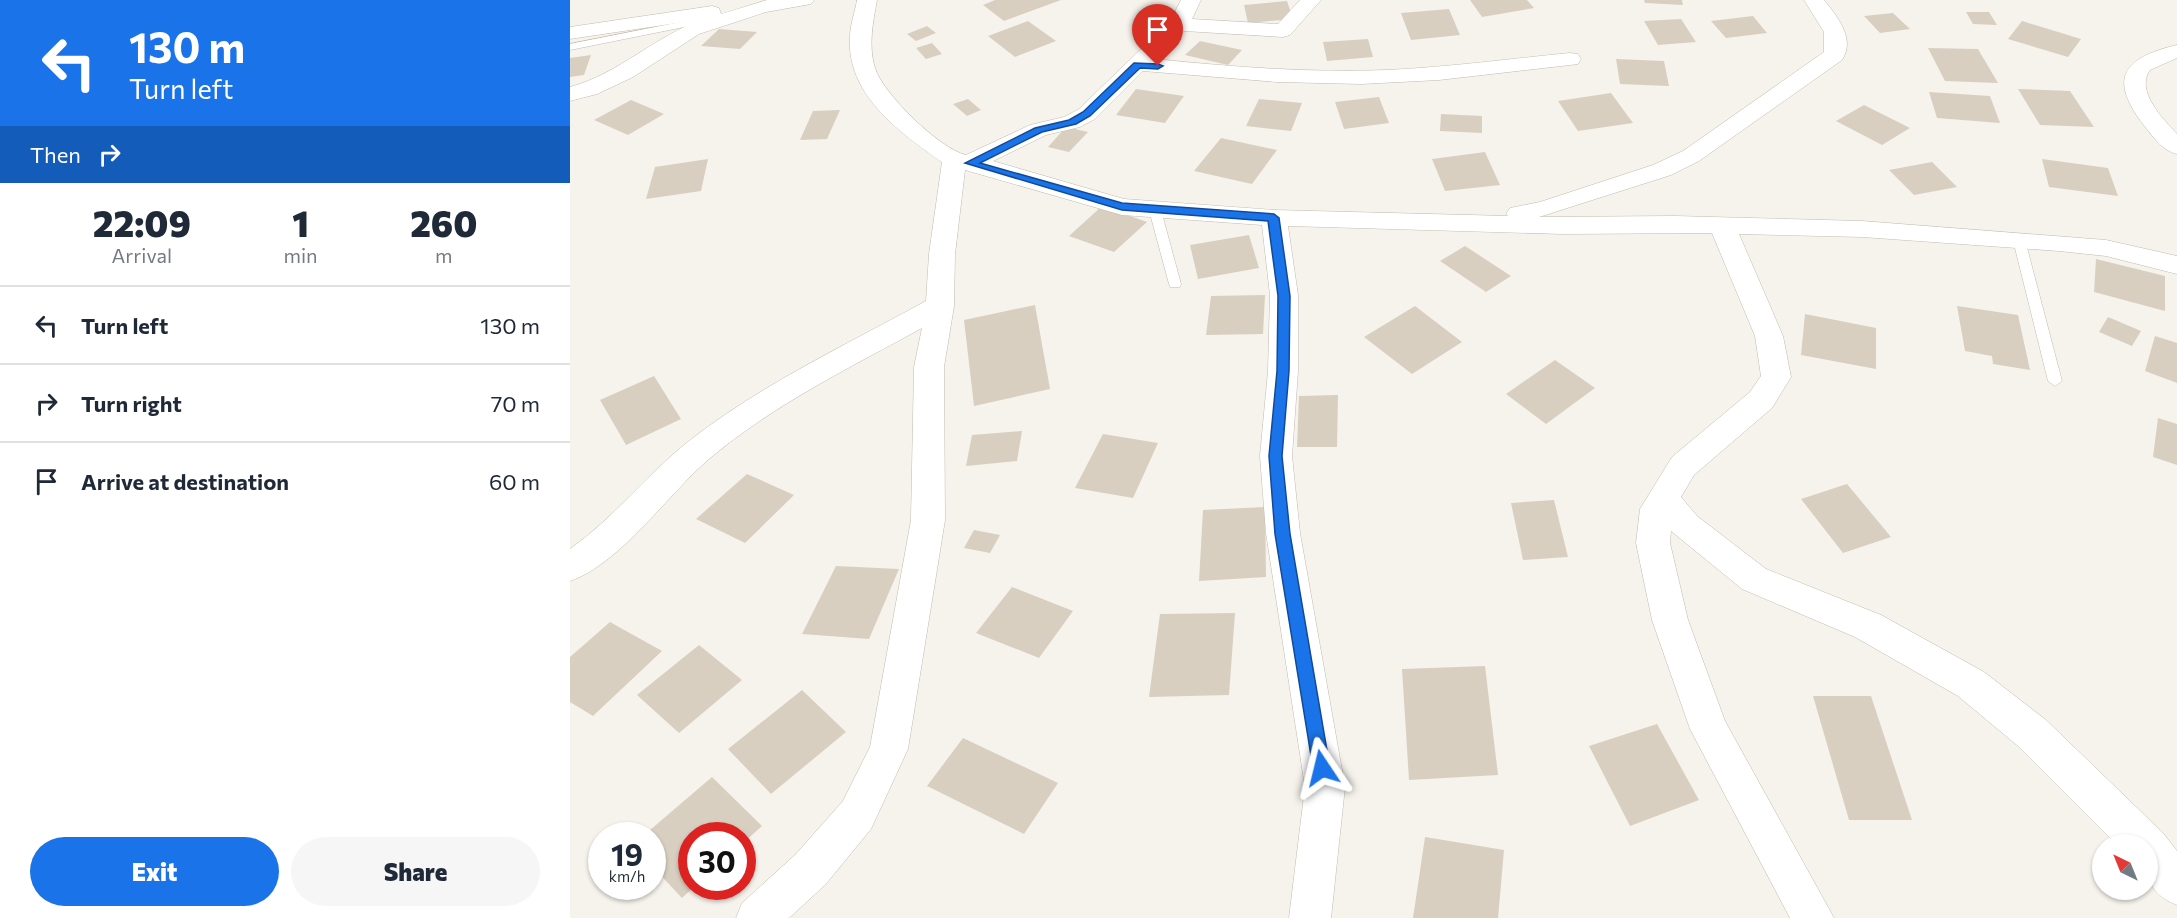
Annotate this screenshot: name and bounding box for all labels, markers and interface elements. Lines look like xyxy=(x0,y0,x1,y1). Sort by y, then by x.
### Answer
pin xyxy=(1132,4,1183,66)
icon: arrive xyxy=(1141,13,1174,46)
text: 130 m xyxy=(129,20,245,72)
icon: left xyxy=(30,24,108,102)
text: Turn left xyxy=(129,72,233,105)
icon: right xyxy=(93,138,126,171)
text: Then xyxy=(30,141,81,168)
text: 22:09 xyxy=(93,200,191,244)
text: 1 xyxy=(292,200,309,244)
text: 260 xyxy=(410,200,477,244)
text: Arrival xyxy=(112,243,172,267)
text: min xyxy=(284,243,318,267)
text: m xyxy=(435,243,453,267)
icon: left xyxy=(30,309,63,342)
text: Turn left xyxy=(81,312,168,339)
text: 130 m xyxy=(480,312,540,339)
icon: right xyxy=(30,387,63,420)
text: Turn right xyxy=(81,390,182,417)
text: 70 m xyxy=(491,390,540,417)
icon: arrive xyxy=(30,465,63,498)
text: Arrive at destination xyxy=(81,468,289,495)
text: 60 m xyxy=(489,468,540,495)
position arrow xyxy=(1290,736,1354,800)
speed limit sign: 30 xyxy=(678,822,756,900)
north arrow xyxy=(2092,834,2158,900)
map controls xyxy=(2092,834,2158,900)
text: 19 xyxy=(611,835,643,872)
button: Exit xyxy=(30,837,279,906)
button: Share xyxy=(291,837,540,906)
text: km/h xyxy=(609,867,645,885)

